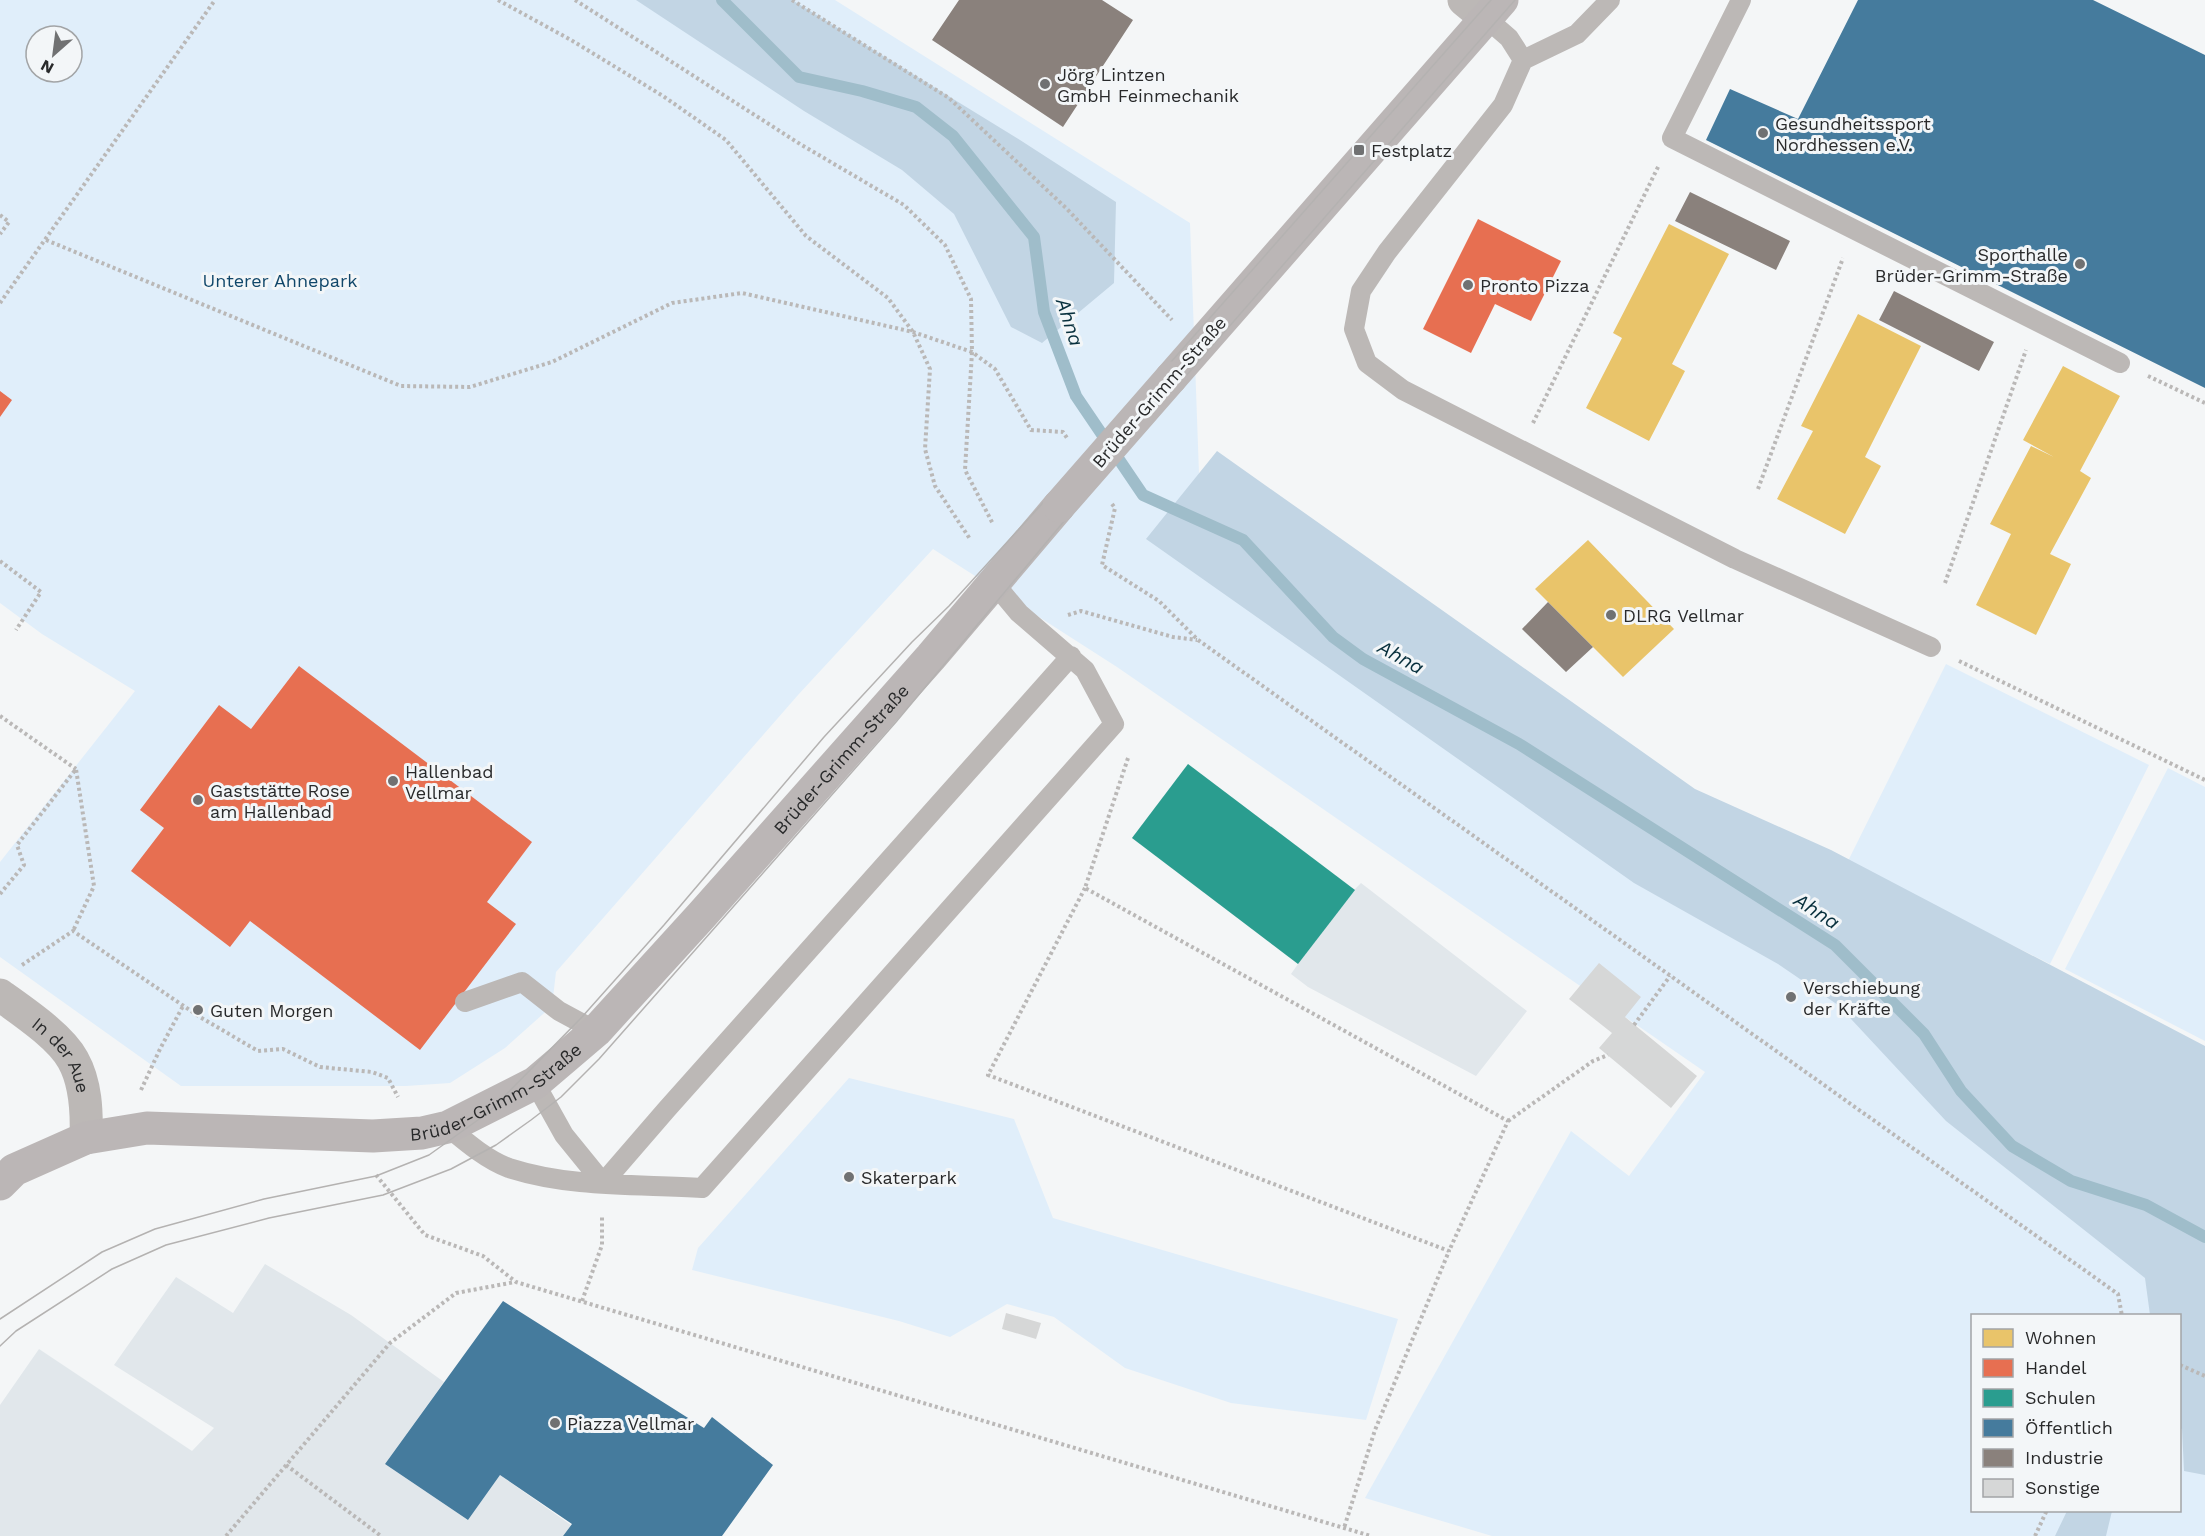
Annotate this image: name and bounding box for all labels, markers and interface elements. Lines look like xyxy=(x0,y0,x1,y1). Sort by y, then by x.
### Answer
north arrow xyxy=(24,24,84,84)
text: N xyxy=(37,56,57,78)
place label: Jörg Lintzen GmbH Feinmechanik xyxy=(1057,64,1239,106)
marker: Jörg Lintzen GmbH Feinmechanik xyxy=(1038,77,1052,91)
place label: Gesundheitssport Nordhessen e.V. xyxy=(1775,113,1931,155)
marker: Gesundheitssport Nordhessen e.V. xyxy=(1756,126,1770,140)
place label: Festplatz xyxy=(1371,140,1452,161)
marker: Festplatz xyxy=(1352,143,1366,157)
place label: Sporthalle Brüder-Grimm-Straße xyxy=(1875,244,2068,286)
marker: Sporthalle Brüder-Grimm-Straße xyxy=(2073,257,2087,271)
park label: Unterer Ahnepark xyxy=(203,270,357,291)
place label: Pronto Pizza xyxy=(1480,275,1590,296)
marker: Pronto Pizza xyxy=(1461,278,1475,292)
water label: Ahna xyxy=(1051,294,1089,349)
street label: Brüder-Grimm-Straße xyxy=(1088,312,1230,472)
place label: DLRG Vellmar xyxy=(1623,605,1744,626)
marker: DLRG Vellmar xyxy=(1604,608,1618,622)
water label: Ahna xyxy=(1373,634,1428,679)
street label: Brüder-Grimm-Straße xyxy=(769,680,913,838)
place label: Hallenbad Vellmar xyxy=(405,761,494,803)
marker: Hallenbad Vellmar xyxy=(386,774,400,788)
place label: Gaststätte Rose am Hallenbad xyxy=(210,780,350,822)
marker: Gaststätte Rose am Hallenbad xyxy=(191,793,205,807)
water label: Ahna xyxy=(1789,887,1844,934)
place label: Verschiebung der Kräfte xyxy=(1803,977,1921,1019)
marker: Verschiebung der Kräfte xyxy=(1784,990,1798,1004)
place label: Guten Morgen xyxy=(210,1000,333,1021)
marker: Guten Morgen xyxy=(191,1003,205,1017)
street label: In der Aue xyxy=(28,1012,94,1095)
street label: Brüder-Grimm-Straße xyxy=(409,1038,585,1144)
place label: Skaterpark xyxy=(861,1167,957,1188)
marker: Skaterpark xyxy=(842,1170,856,1184)
legend xyxy=(1971,1314,2181,1512)
text: Wohnen xyxy=(2025,1327,2096,1348)
text: Handel xyxy=(2025,1357,2087,1378)
text: Schulen xyxy=(2025,1387,2096,1408)
place label: Piazza Vellmar xyxy=(567,1413,694,1434)
marker: Piazza Vellmar xyxy=(548,1416,562,1430)
text: Öffentlich xyxy=(2025,1417,2113,1438)
text: Industrie xyxy=(2025,1447,2103,1468)
text: Sonstige xyxy=(2025,1477,2100,1498)

